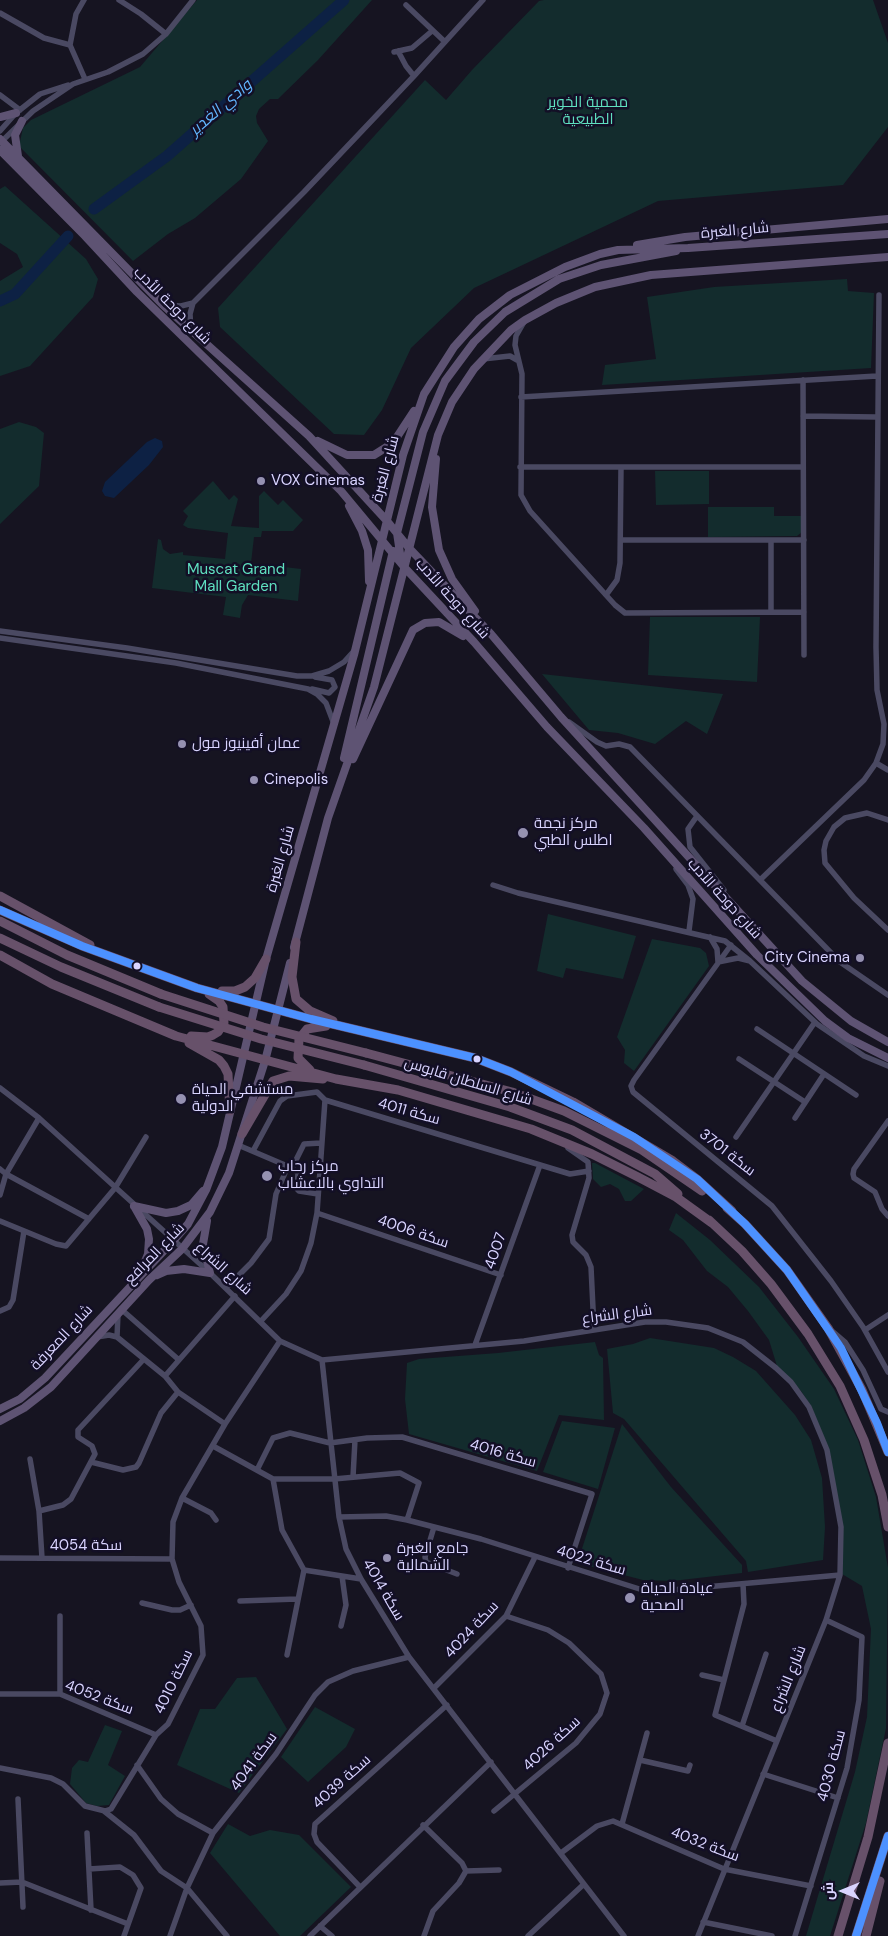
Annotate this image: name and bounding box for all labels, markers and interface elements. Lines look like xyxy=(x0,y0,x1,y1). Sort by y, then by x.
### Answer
water label: وادي الغدير xyxy=(186,76,256,140)
park label: محمية الخوير الطبيعية xyxy=(548,94,628,129)
street label: شارع الغبرة xyxy=(700,219,770,243)
street label: شارع دوحة الأدب xyxy=(129,263,215,349)
street label: شارع الغبرة xyxy=(368,434,404,504)
place label: VOX Cinemas xyxy=(271,472,365,490)
marker: VOX Cinemas xyxy=(255,475,267,487)
street label: شارع دوحة الأدب xyxy=(411,555,493,643)
park label: Muscat Grand Mall Garden xyxy=(187,561,285,596)
place label: عمان أفينيوز مول xyxy=(192,735,301,753)
marker: عمان أفينيوز مول xyxy=(176,738,188,750)
place label: Cinepolis xyxy=(264,771,328,789)
marker: Cinepolis xyxy=(248,774,260,786)
place label: مركز نجمة اطلس الطبي xyxy=(534,815,613,850)
street label: شارع الغبرة xyxy=(263,824,299,894)
marker: مركز نجمة اطلس الطبي xyxy=(516,826,530,840)
street label: شارع دوحة الأدب xyxy=(683,855,765,943)
place label: City Cinema xyxy=(764,949,850,967)
marker: City Cinema xyxy=(854,952,866,964)
unlabelled marker xyxy=(132,961,142,971)
street label: شارع السلطان قابوس xyxy=(402,1054,534,1110)
unlabelled marker xyxy=(472,1054,482,1064)
place label: مستشفي الحياة الدولية xyxy=(192,1081,293,1116)
marker: مستشفي الحياة الدولية xyxy=(174,1092,188,1106)
street label: سكة 4011 xyxy=(376,1095,442,1129)
street label: سكة 3701 xyxy=(695,1126,759,1180)
place label: مركز رحاب التداوي بالاعشاب xyxy=(278,1158,384,1193)
marker: مركز رحاب التداوي بالاعشاب xyxy=(260,1169,274,1183)
street label: سكة 4006 xyxy=(375,1211,451,1253)
street label: شارع المرافع xyxy=(121,1220,189,1288)
street label: 4007 xyxy=(481,1230,511,1272)
street label: شارع الشراع xyxy=(191,1239,255,1299)
street label: شارع المعرفة xyxy=(27,1301,97,1375)
street label: شارع الشراع xyxy=(581,1302,653,1328)
street label: سكة 4016 xyxy=(468,1436,538,1472)
street label: سكة 4054 xyxy=(50,1537,122,1555)
place label: جامع الغبرة الشمالية xyxy=(397,1540,468,1575)
street label: سكة 4022 xyxy=(554,1542,628,1580)
marker: جامع الغبرة الشمالية xyxy=(381,1552,393,1564)
street label: سكة 4014 xyxy=(358,1556,408,1624)
place label: عيادة الحياة الصحية xyxy=(641,1580,714,1615)
marker: عيادة الحياة الصحية xyxy=(623,1591,637,1605)
street label: سكة 4024 xyxy=(441,1598,503,1662)
street label: شارع الشراع xyxy=(767,1643,811,1715)
street label: سكة 4010 xyxy=(151,1647,197,1717)
street label: سكة 4052 xyxy=(62,1677,136,1719)
street label: سكة 4026 xyxy=(519,1713,585,1775)
street label: سكة 4030 xyxy=(814,1728,850,1804)
street label: سكة 4041 xyxy=(227,1729,281,1795)
street label: سكة 4039 xyxy=(309,1751,375,1813)
street label: سكة 4032 xyxy=(668,1824,742,1866)
north arrow xyxy=(818,1866,868,1916)
text: ش xyxy=(819,1882,837,1900)

